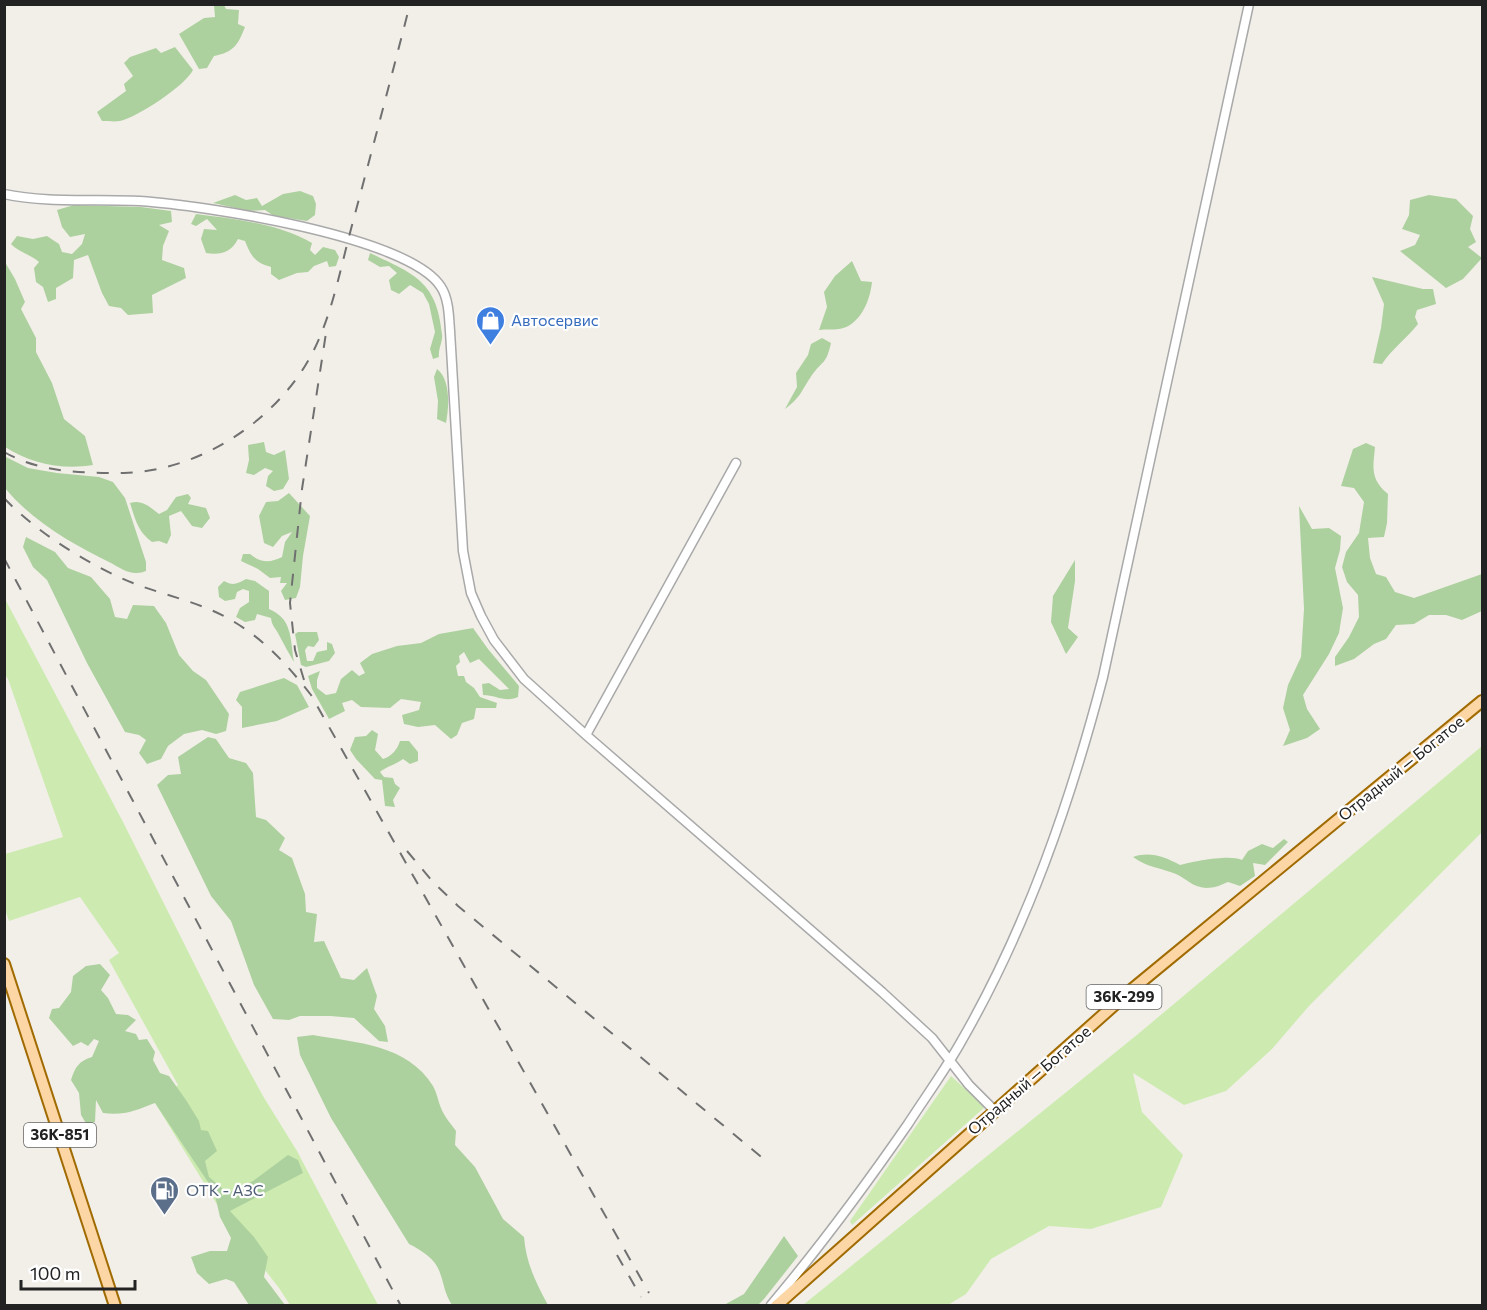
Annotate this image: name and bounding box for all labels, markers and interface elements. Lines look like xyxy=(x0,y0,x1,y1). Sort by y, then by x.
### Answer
shop icon: Автосервис xyxy=(474,304,506,346)
place label: Автосервис xyxy=(511,310,599,329)
street label: Отрадный — Богатое xyxy=(1334,711,1467,824)
road number: 36К-299 xyxy=(1086,985,1162,1009)
street label: Отрадный — Богатое xyxy=(963,1021,1094,1138)
road number: 36К-851 xyxy=(24,1123,96,1147)
fuel station icon: ОТК - АЗС xyxy=(149,1174,181,1216)
place label: ОТК - АЗС xyxy=(186,1180,264,1199)
scale bar xyxy=(21,1253,135,1291)
text: 100 m xyxy=(30,1262,80,1284)

